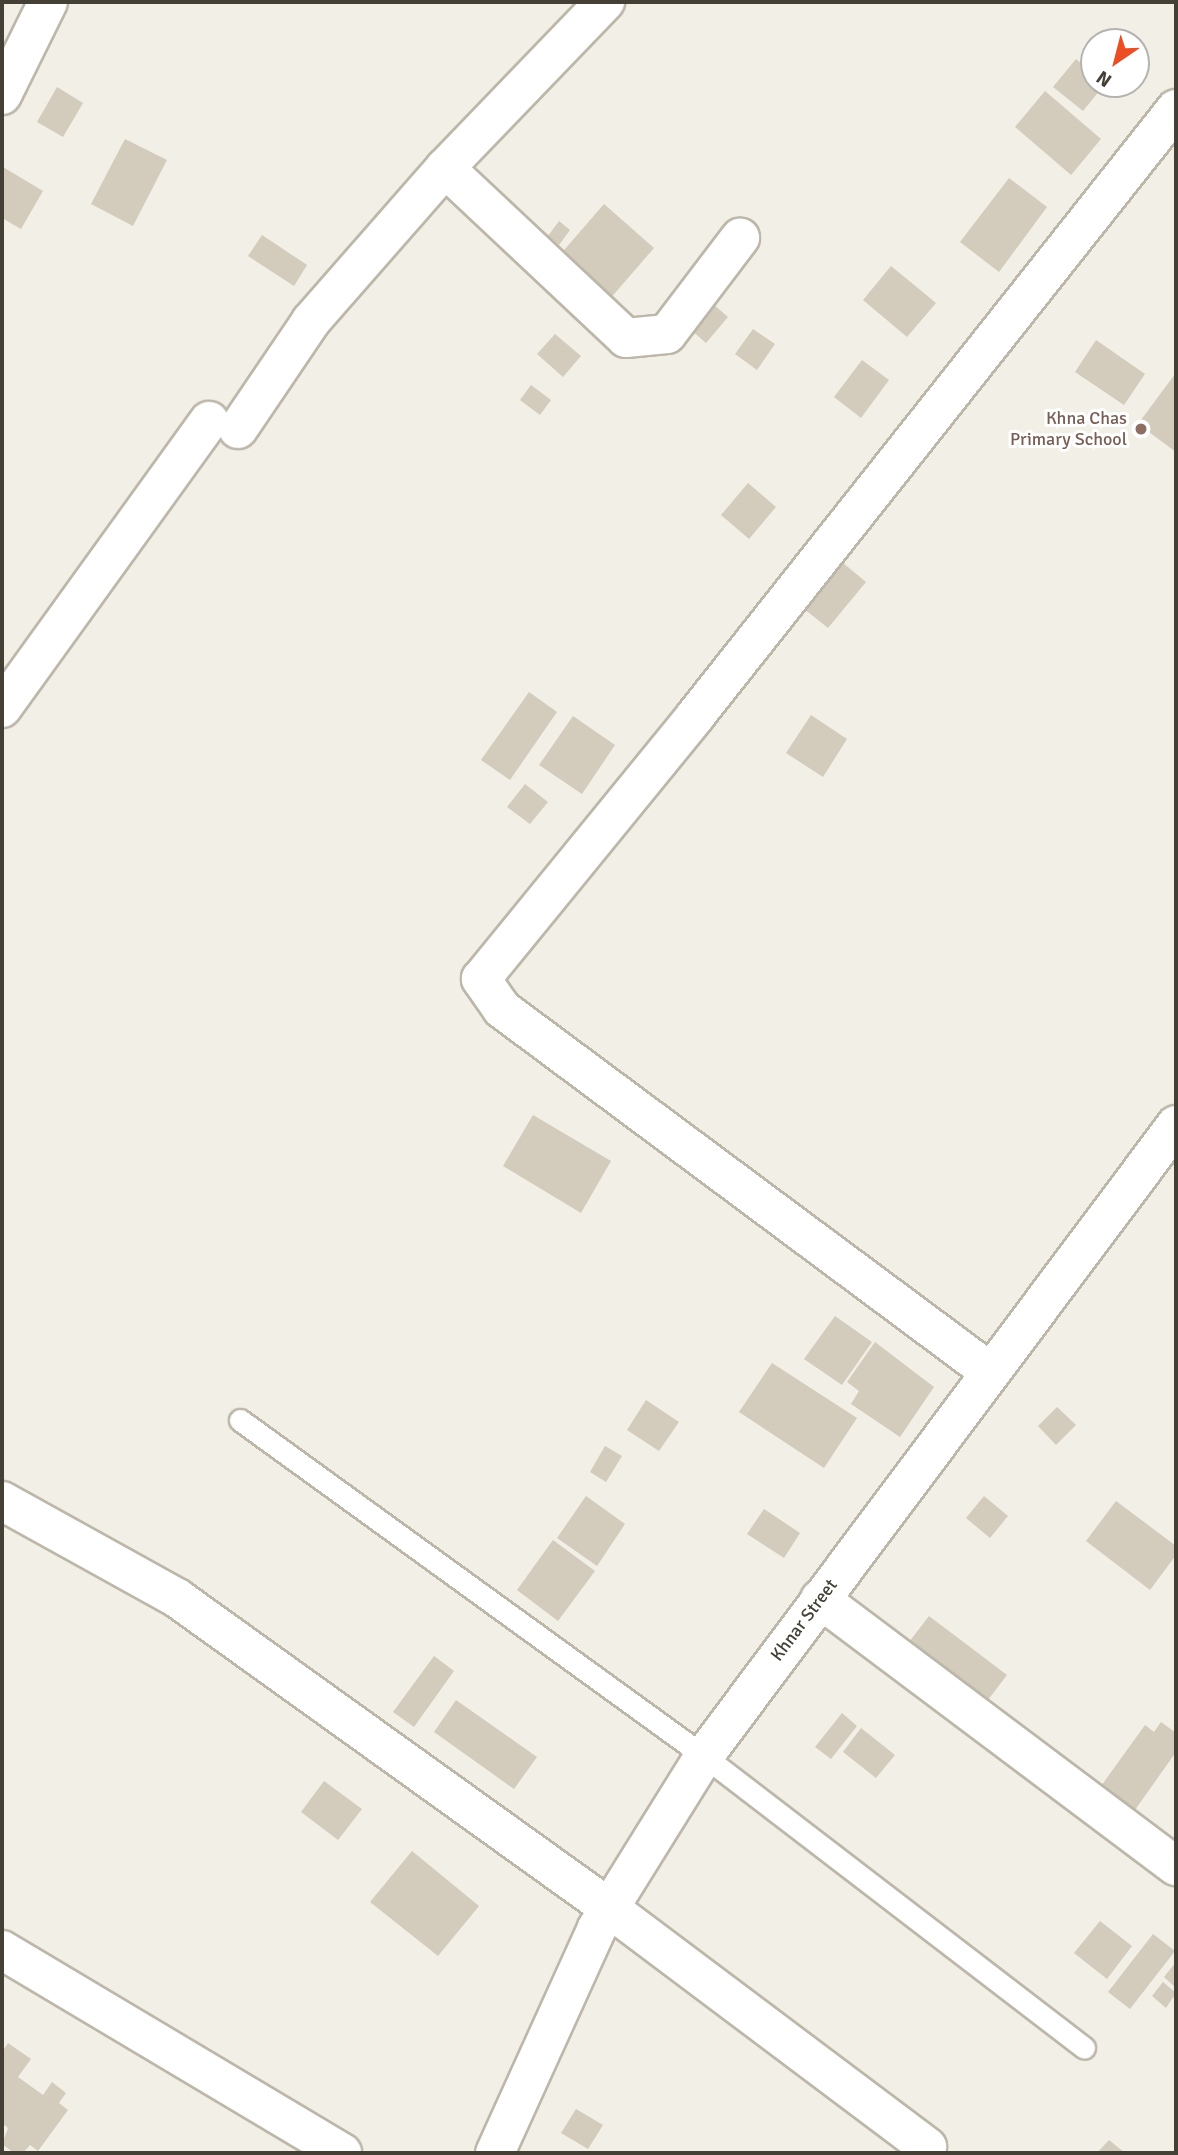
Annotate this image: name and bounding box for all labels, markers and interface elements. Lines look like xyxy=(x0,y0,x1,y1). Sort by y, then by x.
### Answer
north arrow xyxy=(1080,28,1150,98)
text: N xyxy=(1092,65,1116,92)
place label: Khna Chas Primary School xyxy=(1010,408,1127,450)
marker: Khna Chas Primary School xyxy=(1133,421,1149,437)
street label: Khnar Street xyxy=(766,1575,842,1665)

